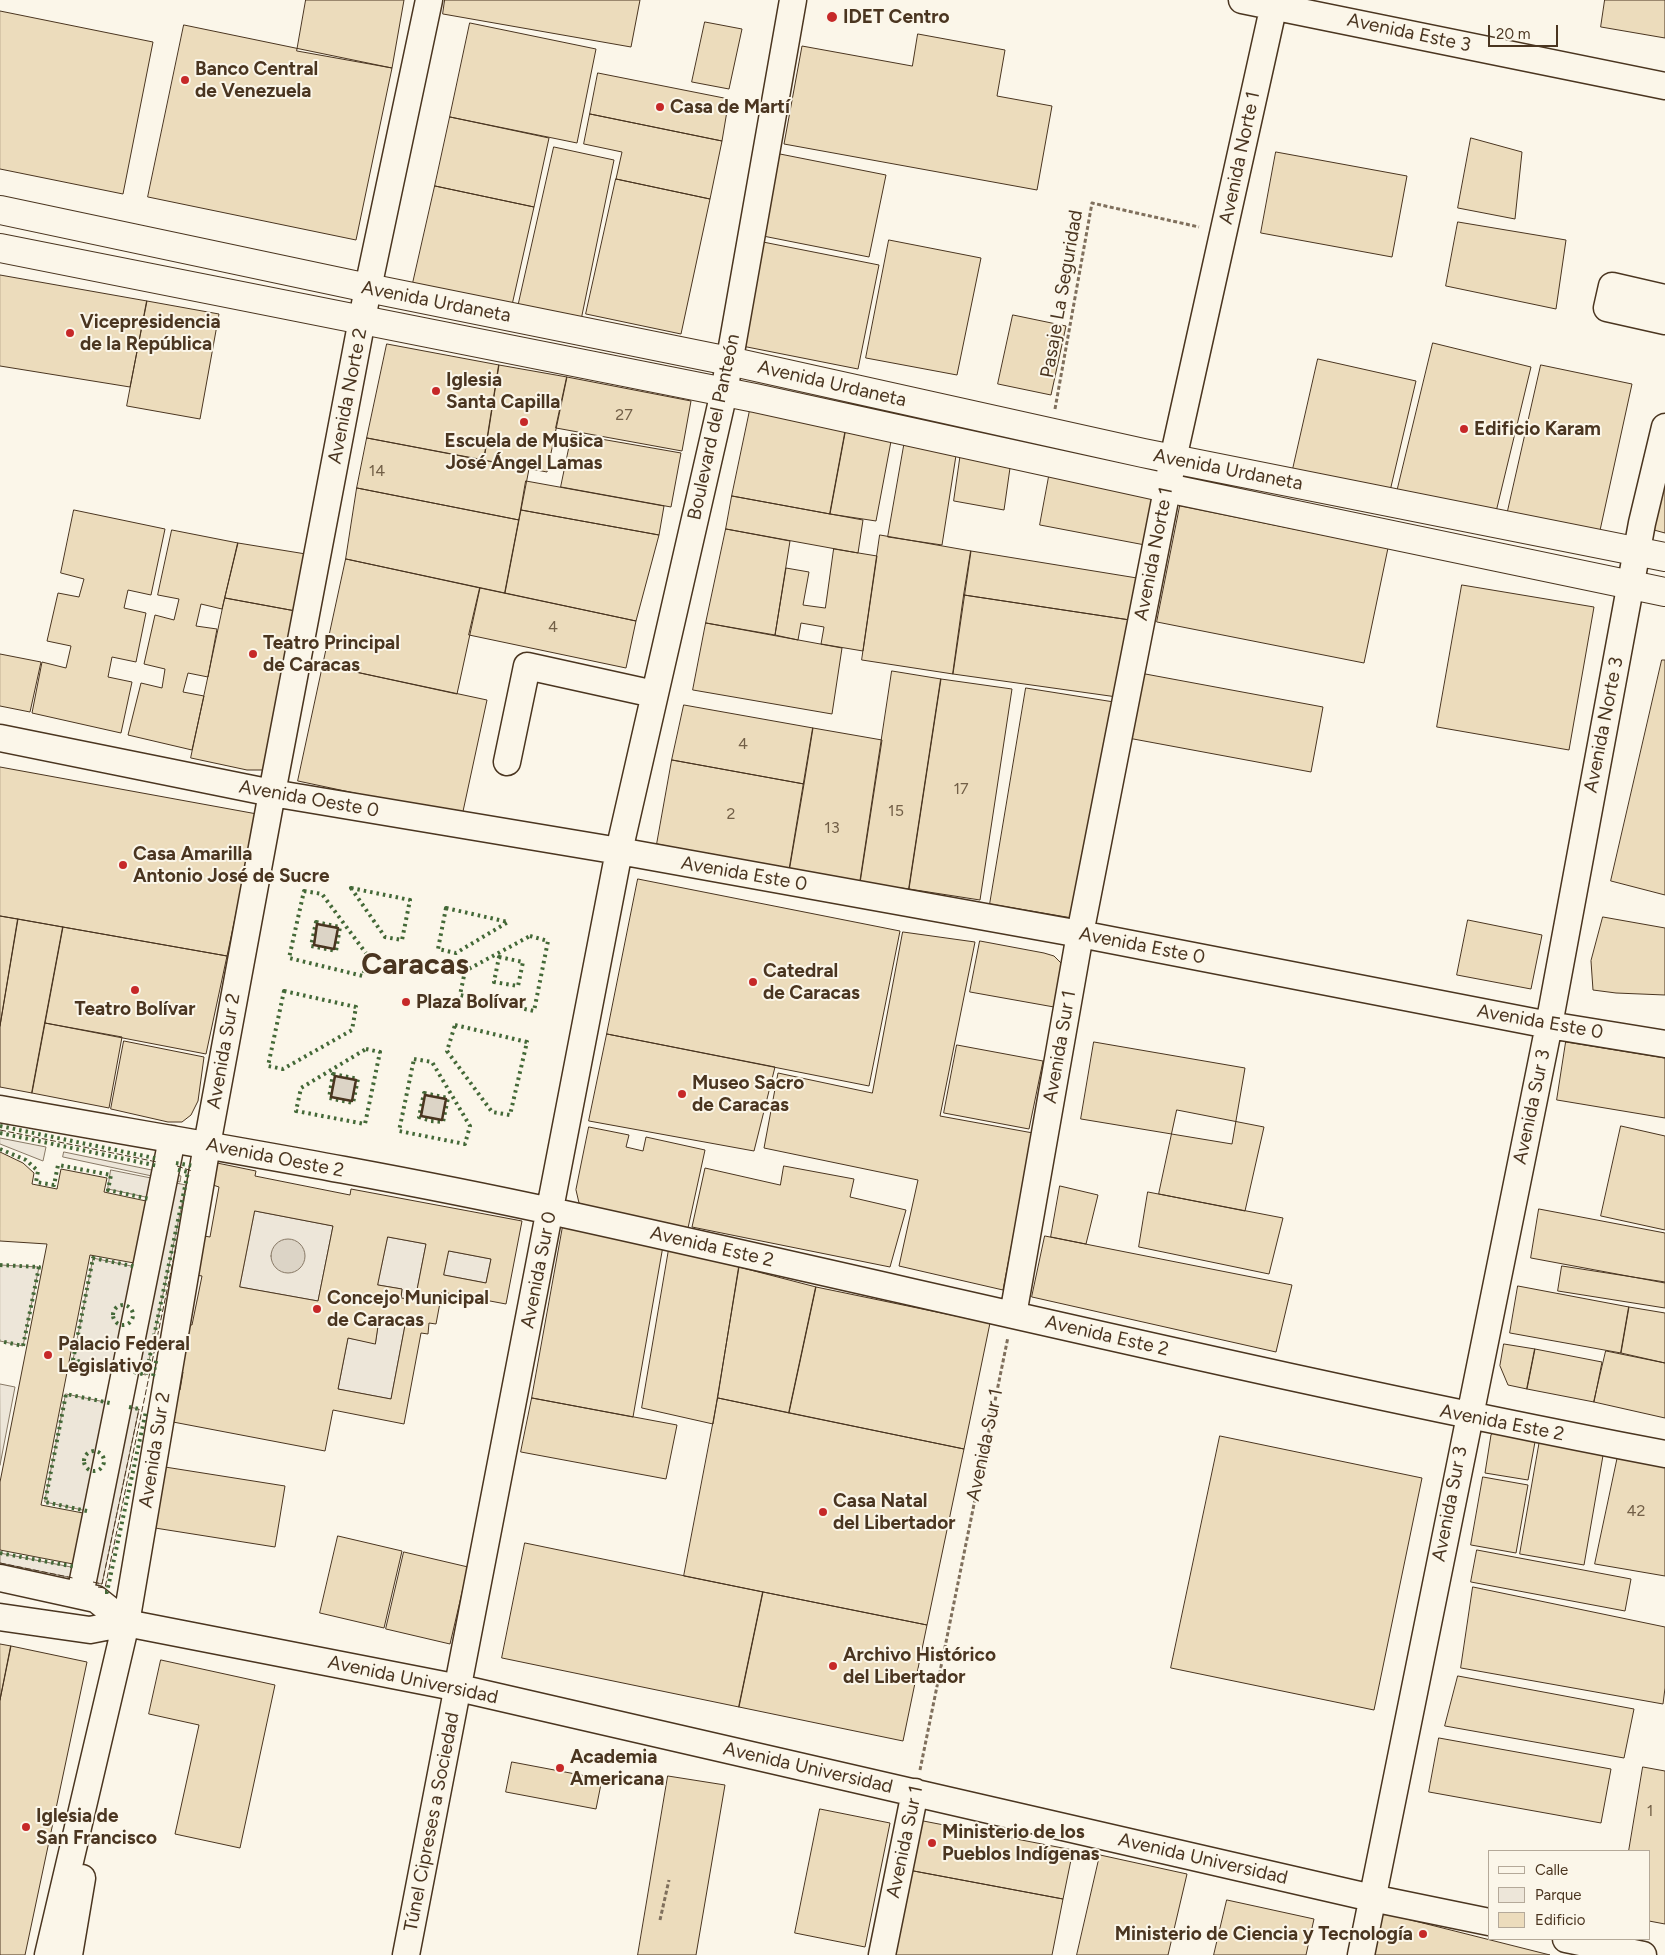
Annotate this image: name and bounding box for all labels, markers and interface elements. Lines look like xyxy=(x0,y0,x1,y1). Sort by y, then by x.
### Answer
place label: IDET Centro xyxy=(843,6,950,28)
street label: Avenida Este 3 xyxy=(1345,9,1473,57)
marker: IDET Centro xyxy=(825,10,839,24)
scale bar xyxy=(1490,15,1560,47)
text: 20 m xyxy=(1496,25,1530,43)
place label: Banco Central de Venezuela xyxy=(195,58,318,102)
marker: Banco Central de Venezuela xyxy=(179,74,191,86)
street label: Avenida Norte 1 xyxy=(1215,89,1265,227)
place label: Casa de Martí xyxy=(670,96,790,118)
marker: Casa de Martí xyxy=(654,101,666,113)
street label: Pasaje La Seguridad xyxy=(1036,208,1088,380)
street label: Avenida Urdaneta xyxy=(359,276,513,328)
place label: Vicepresidencia de la República xyxy=(80,311,221,355)
street label: Avenida Norte 2 xyxy=(324,326,372,466)
marker: Vicepresidencia de la República xyxy=(64,327,76,339)
street label: Boulevard del Panteón xyxy=(683,332,745,522)
street label: Avenida Urdaneta xyxy=(756,356,908,412)
place label: Iglesia Santa Capilla xyxy=(446,369,560,413)
marker: Iglesia Santa Capilla xyxy=(430,385,442,397)
house number: 27 xyxy=(615,405,633,425)
marker: Escuela de Musica José Ángel Lamas xyxy=(518,416,530,428)
place label: Edificio Karam xyxy=(1474,418,1601,440)
marker: Edificio Karam xyxy=(1458,423,1470,435)
place label: Escuela de Musica José Ángel Lamas xyxy=(445,430,603,474)
street label: Avenida Urdaneta xyxy=(1151,444,1305,496)
house number: 14 xyxy=(369,461,385,481)
street label: Avenida Norte 1 xyxy=(1130,485,1178,623)
house number: 4 xyxy=(548,617,558,637)
place label: Teatro Principal de Caracas xyxy=(263,632,400,676)
marker: Teatro Principal de Caracas xyxy=(247,648,259,660)
street label: Avenida Norte 3 xyxy=(1580,655,1628,795)
house number: 4 xyxy=(738,734,748,754)
street label: Avenida Oeste 0 xyxy=(237,775,381,823)
house number: 17 xyxy=(953,779,969,799)
house number: 15 xyxy=(888,801,904,821)
house number: 2 xyxy=(727,804,735,824)
house number: 13 xyxy=(824,818,840,838)
place label: Casa Amarilla Antonio José de Sucre xyxy=(133,843,329,887)
street label: Avenida Este 0 xyxy=(679,852,809,896)
marker: Casa Amarilla Antonio José de Sucre xyxy=(117,859,129,871)
street label: Avenida Este 0 xyxy=(1077,923,1207,969)
district label: Caracas xyxy=(361,949,469,983)
place label: Catedral de Caracas xyxy=(763,960,860,1004)
marker: Catedral de Caracas xyxy=(747,976,759,988)
marker: Teatro Bolívar xyxy=(129,984,141,996)
street label: Avenida Sur 1 xyxy=(1039,989,1081,1105)
street label: Avenida Sur 2 xyxy=(203,991,245,1111)
place label: Plaza Bolívar xyxy=(416,991,526,1013)
marker: Plaza Bolívar xyxy=(400,996,412,1008)
place label: Teatro Bolívar xyxy=(75,998,195,1020)
street label: Avenida Este 0 xyxy=(1475,1000,1605,1044)
street label: Avenida Sur 3 xyxy=(1509,1047,1555,1167)
place label: Museo Sacro de Caracas xyxy=(692,1072,804,1116)
marker: Museo Sacro de Caracas xyxy=(676,1088,688,1100)
street label: Avenida Oeste 2 xyxy=(204,1133,346,1183)
street label: Avenida Sur 0 xyxy=(516,1210,562,1330)
street label: Avenida Este 2 xyxy=(648,1222,776,1272)
place label: Concejo Municipal de Caracas xyxy=(327,1287,489,1331)
marker: Concejo Municipal de Caracas xyxy=(311,1303,323,1315)
street label: Avenida Este 2 xyxy=(1043,1311,1171,1361)
place label: Palacio Federal Legislativo xyxy=(58,1333,190,1377)
marker: Palacio Federal Legislativo xyxy=(42,1349,54,1361)
street label: Avenida Sur 1 xyxy=(962,1387,1008,1503)
street label: Avenida Sur 2 xyxy=(135,1390,175,1510)
street label: Avenida Este 2 xyxy=(1438,1400,1566,1446)
street label: Avenida Sur 3 xyxy=(1428,1444,1472,1564)
place label: Casa Natal del Libertador xyxy=(833,1490,955,1534)
house number: 42 xyxy=(1627,1501,1645,1521)
marker: Casa Natal del Libertador xyxy=(817,1506,829,1518)
place label: Archivo Histórico del Libertador xyxy=(843,1644,996,1688)
street label: Avenida Universidad xyxy=(326,1651,500,1709)
marker: Archivo Histórico del Libertador xyxy=(827,1660,839,1672)
street label: Túnel Cipreses a Sociedad xyxy=(400,1710,464,1934)
street label: Avenida Universidad xyxy=(721,1737,895,1799)
place label: Academia Americana xyxy=(570,1746,664,1790)
marker: Academia Americana xyxy=(554,1762,566,1774)
street label: Avenida Sur 1 xyxy=(882,1784,928,1900)
house number: 1 xyxy=(1647,1801,1653,1821)
place label: Iglesia de San Francisco xyxy=(36,1805,157,1849)
marker: Iglesia de San Francisco xyxy=(20,1821,32,1833)
place label: Ministerio de los Pueblos Indígenas xyxy=(942,1821,1099,1865)
street label: Avenida Universidad xyxy=(1116,1828,1290,1890)
marker: Ministerio de los Pueblos Indígenas xyxy=(926,1837,938,1849)
legend xyxy=(1488,1850,1650,1940)
text: Calle xyxy=(1535,1861,1568,1879)
text: Parque xyxy=(1535,1886,1582,1904)
text: Edificio xyxy=(1535,1911,1585,1929)
place label: Ministerio de Ciencia y Tecnología xyxy=(1115,1923,1413,1945)
marker: Ministerio de Ciencia y Tecnología xyxy=(1417,1928,1429,1940)

